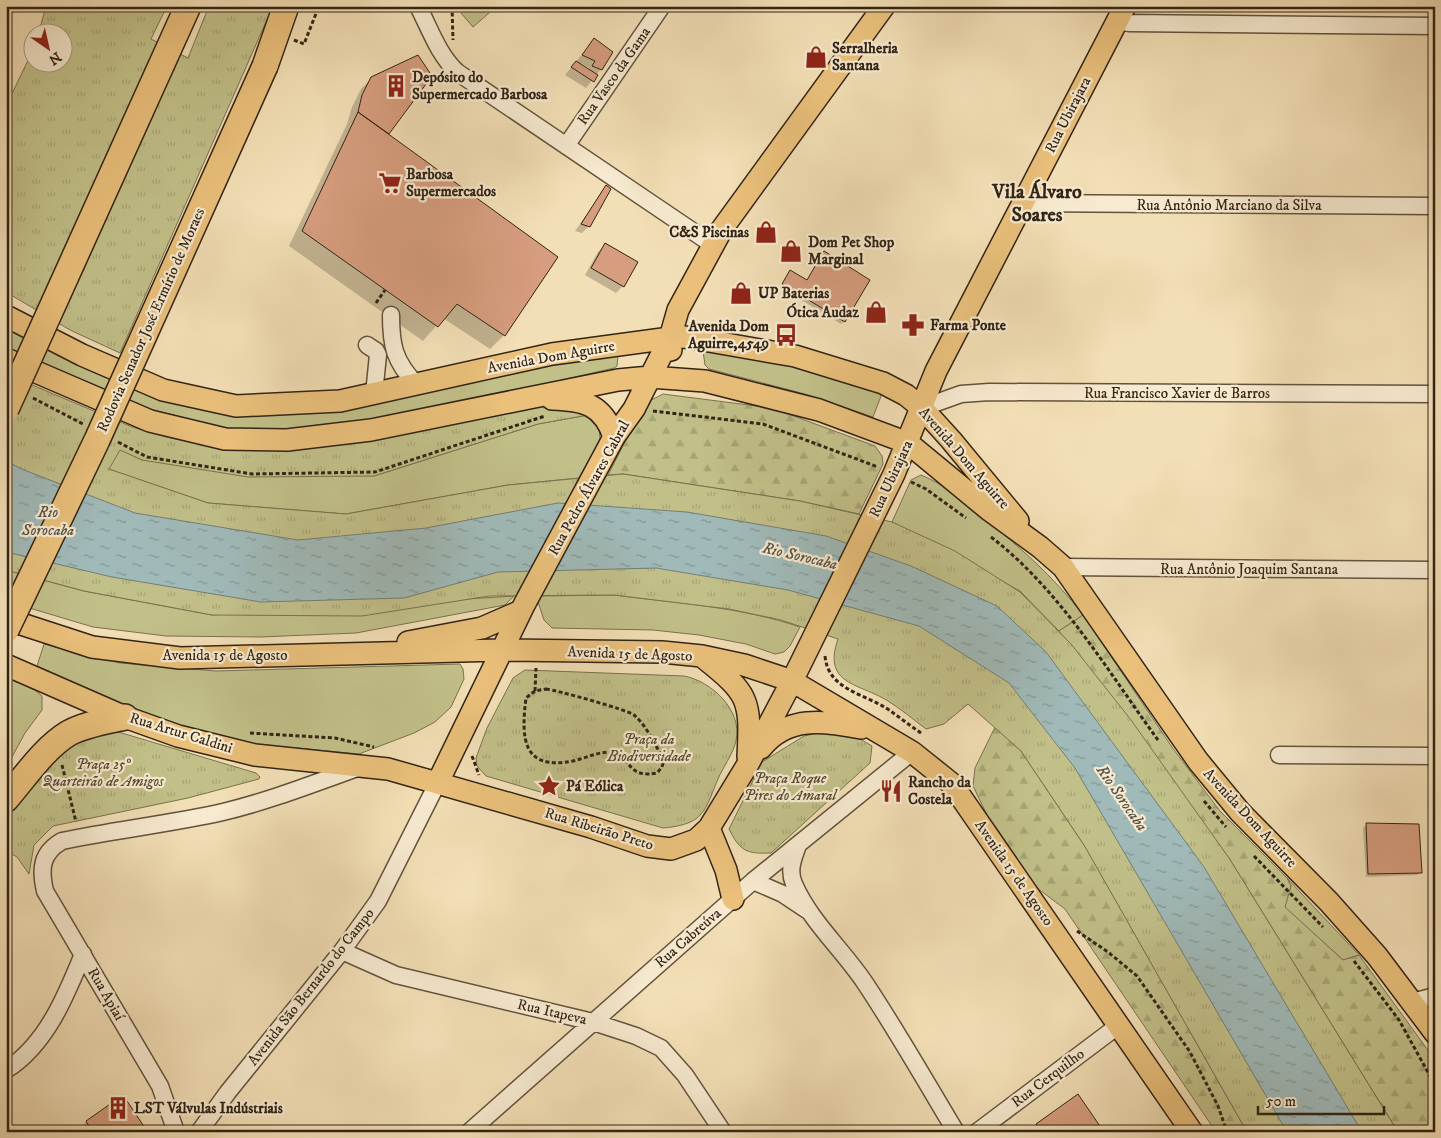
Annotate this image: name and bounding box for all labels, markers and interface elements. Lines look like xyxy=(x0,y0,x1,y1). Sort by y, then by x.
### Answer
north arrow xyxy=(22,22,72,72)
street label: Rua Vasco da Gama xyxy=(573,23,655,129)
place label: Serralheria Santana xyxy=(832,39,899,75)
shop icon: Serralheria Santana xyxy=(803,44,829,70)
text: N xyxy=(44,47,65,69)
place label: Depósito do Supermercado Barbosa xyxy=(412,68,548,104)
building icon: Depósito do Supermercado Barbosa xyxy=(383,73,409,99)
street label: Rua Ubirajara xyxy=(1041,73,1096,156)
place label: Barbosa Supermercados xyxy=(406,165,496,201)
supermarket icon: Barbosa Supermercados xyxy=(377,170,403,196)
district label: Vila Álvaro Soares xyxy=(991,179,1082,228)
street label: Rua Antônio Marciano da Silva xyxy=(1136,196,1322,215)
street label: Rodovia Senador José Ermírio de Moraes xyxy=(93,205,209,435)
shop icon: C&S Piscinas xyxy=(753,219,779,245)
place label: C&S Piscinas xyxy=(669,223,749,242)
place label: Dom Pet Shop Marginal xyxy=(808,233,895,269)
shop icon: Dom Pet Shop Marginal xyxy=(778,238,804,264)
shop icon: UP Baterias xyxy=(728,280,754,306)
place label: UP Baterias xyxy=(758,284,829,303)
shop icon: Ótica Audaz xyxy=(863,299,889,325)
place label: Ótica Audaz xyxy=(786,302,859,322)
pharmacy icon: Farma Ponte xyxy=(900,312,926,338)
place label: Farma Ponte xyxy=(930,316,1007,335)
place label: Avenida Dom Aguirre,4549 xyxy=(687,317,770,353)
bus stop icon: Avenida Dom Aguirre,4549 xyxy=(773,322,799,348)
street label: Avenida Dom Aguirre xyxy=(486,336,616,378)
street label: Rua Francisco Xavier de Barros xyxy=(1084,384,1270,403)
street label: Avenida Dom Aguirre xyxy=(914,403,1014,513)
street label: Rua Pedro Álvares Cabral xyxy=(543,416,634,559)
street label: Rua Ubirajara xyxy=(865,437,917,521)
water label: Rio Sorocaba xyxy=(21,502,74,540)
water label: Rio Sorocaba xyxy=(760,537,840,574)
street label: Rua Antônio Joaquim Santana xyxy=(1160,560,1339,579)
street label: Avenida 15 de Agosto xyxy=(567,642,693,666)
street label: Avenida 15 de Agosto xyxy=(162,646,288,665)
street label: Rua Artur Caldini xyxy=(127,708,235,758)
park label: Praça da Biodiversidade xyxy=(606,730,691,766)
park label: Praça 25º Quarteirão de Amigos xyxy=(42,755,164,791)
water label: Rio Sorocaba xyxy=(1091,760,1152,835)
street label: Avenida Dom Aguirre xyxy=(1199,764,1301,872)
park label: Praça Roque Pires do Amaral xyxy=(744,769,838,805)
place icon: Pá Eólica xyxy=(536,773,562,799)
place label: Rancho da Costela xyxy=(908,773,971,809)
place label: Pá Eólica xyxy=(566,777,624,796)
restaurant icon: Rancho da Costela xyxy=(878,778,904,804)
street label: Rua Ribeirão Preto xyxy=(542,803,656,855)
street label: Avenida 15 de Agosto xyxy=(970,816,1058,930)
street label: Rua Cabreúva xyxy=(651,903,726,972)
street label: Avenida São Bernardo do Campo xyxy=(243,904,379,1070)
street label: Rua Apiaí xyxy=(83,964,129,1025)
street label: Rua Itapeva xyxy=(515,995,589,1029)
street label: Rua Cerquilho xyxy=(1008,1044,1088,1112)
scale bar xyxy=(1258,1083,1385,1115)
text: 50 m xyxy=(1266,1092,1296,1111)
building icon: LST Válvulas Indústriais xyxy=(105,1095,131,1121)
place label: LST Válvulas Indústriais xyxy=(134,1099,283,1118)

